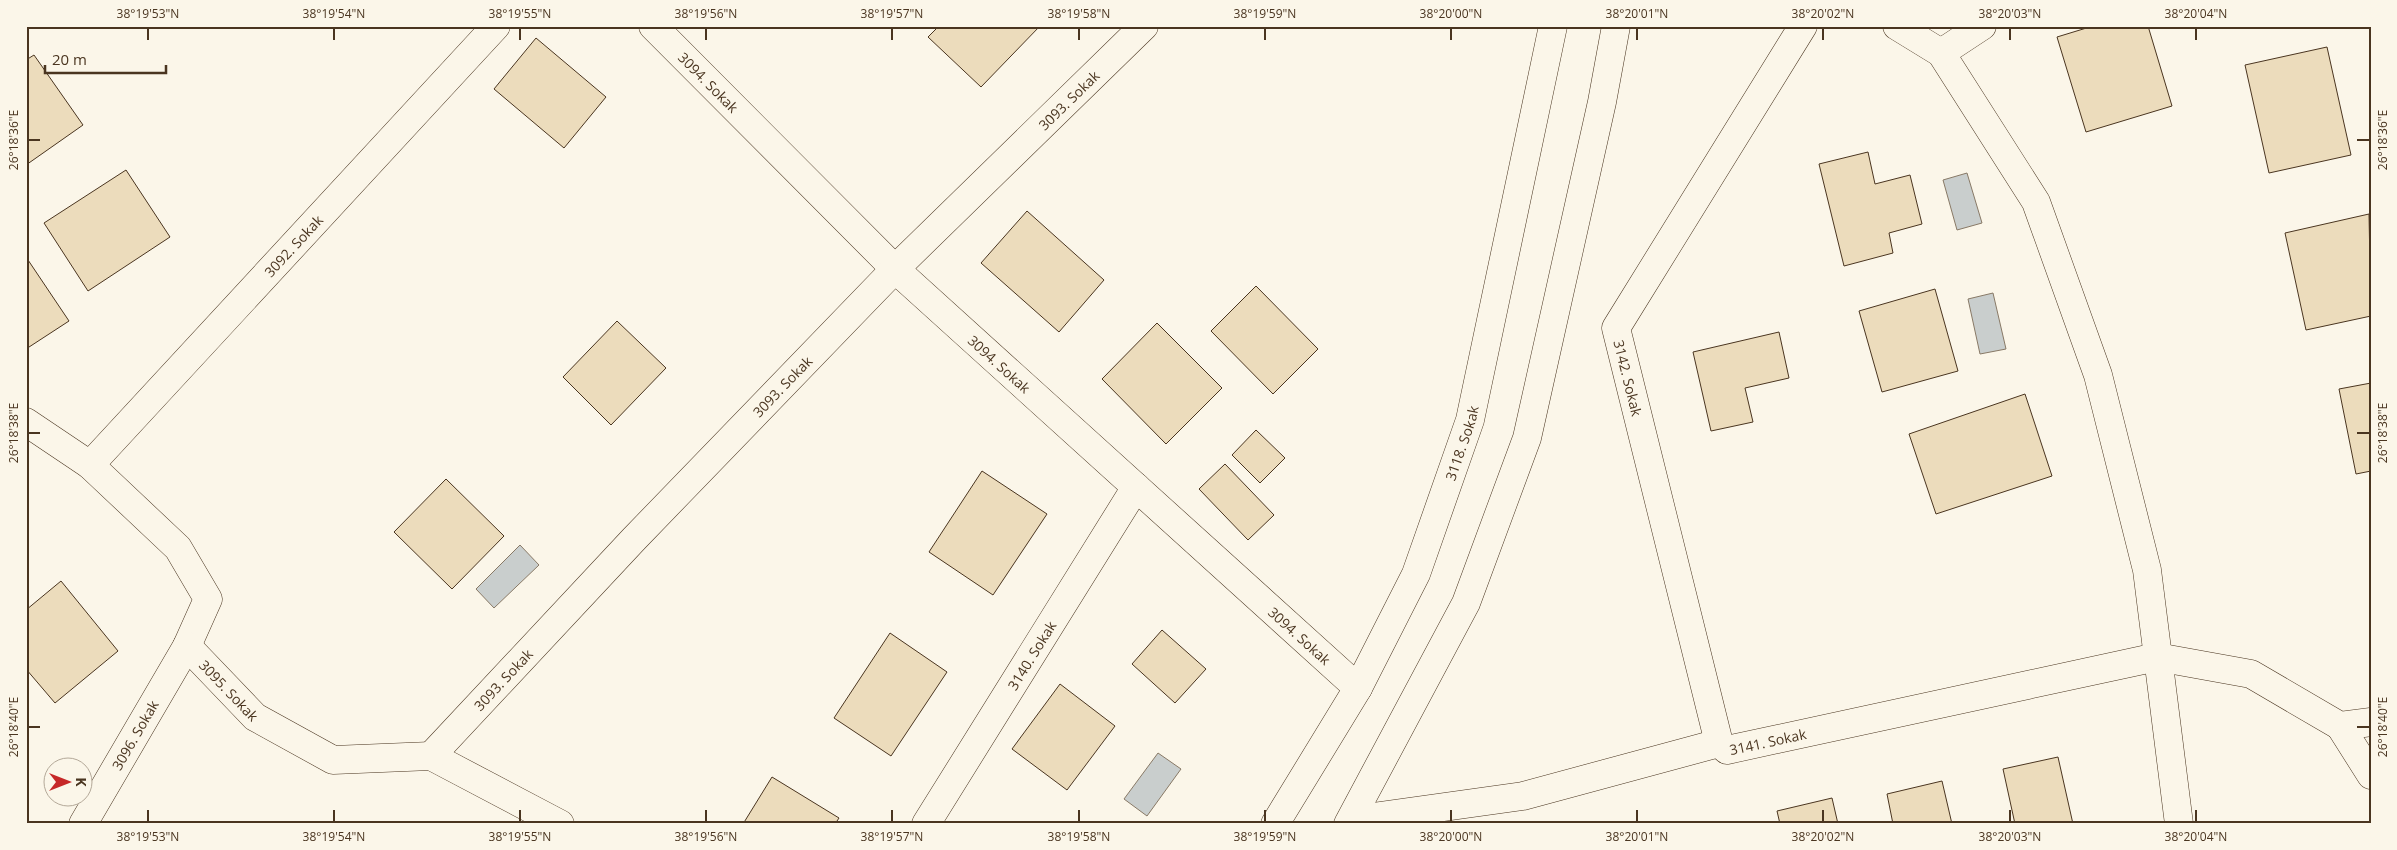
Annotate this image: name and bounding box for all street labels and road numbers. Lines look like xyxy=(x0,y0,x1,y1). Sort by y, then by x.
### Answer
street label: 3094. Sokak xyxy=(674,48,743,117)
street label: 3093. Sokak xyxy=(1034,65,1103,134)
street label: 3092. Sokak xyxy=(260,210,327,281)
street label: 3094. Sokak xyxy=(964,330,1035,397)
street label: 3142. Sokak xyxy=(1609,338,1647,419)
street label: 3093. Sokak xyxy=(748,351,816,421)
street label: 3118. Sokak xyxy=(1440,403,1482,483)
street label: 3094. Sokak xyxy=(1265,602,1336,669)
street label: 3140. Sokak xyxy=(1003,616,1060,693)
street label: 3093. Sokak xyxy=(469,644,537,714)
street label: 3095. Sokak xyxy=(195,655,263,725)
street label: 3096. Sokak xyxy=(107,696,163,773)
street label: 3141. Sokak xyxy=(1728,724,1808,759)

